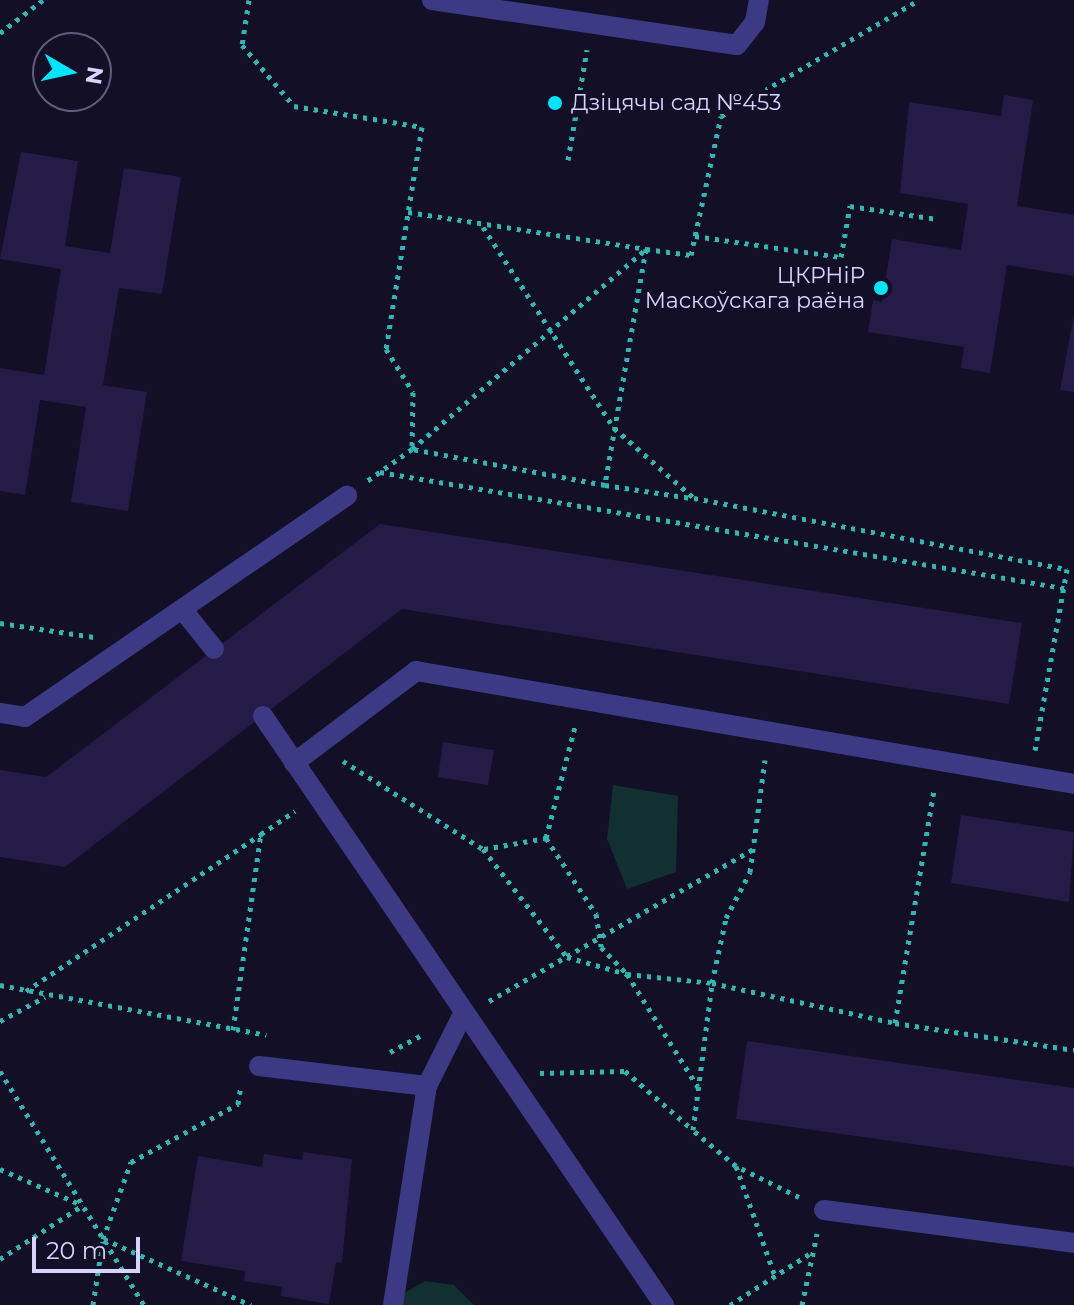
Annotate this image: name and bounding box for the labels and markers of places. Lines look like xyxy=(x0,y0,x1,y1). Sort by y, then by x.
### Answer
place label: Дзіцячы сад №453 xyxy=(571,90,781,116)
marker: Дзіцячы сад №453 xyxy=(546,94,564,112)
place label: ЦКРНіР Маскоўскага раёна xyxy=(645,262,865,314)
marker: ЦКРНіР Маскоўскага раёна xyxy=(872,279,890,297)

